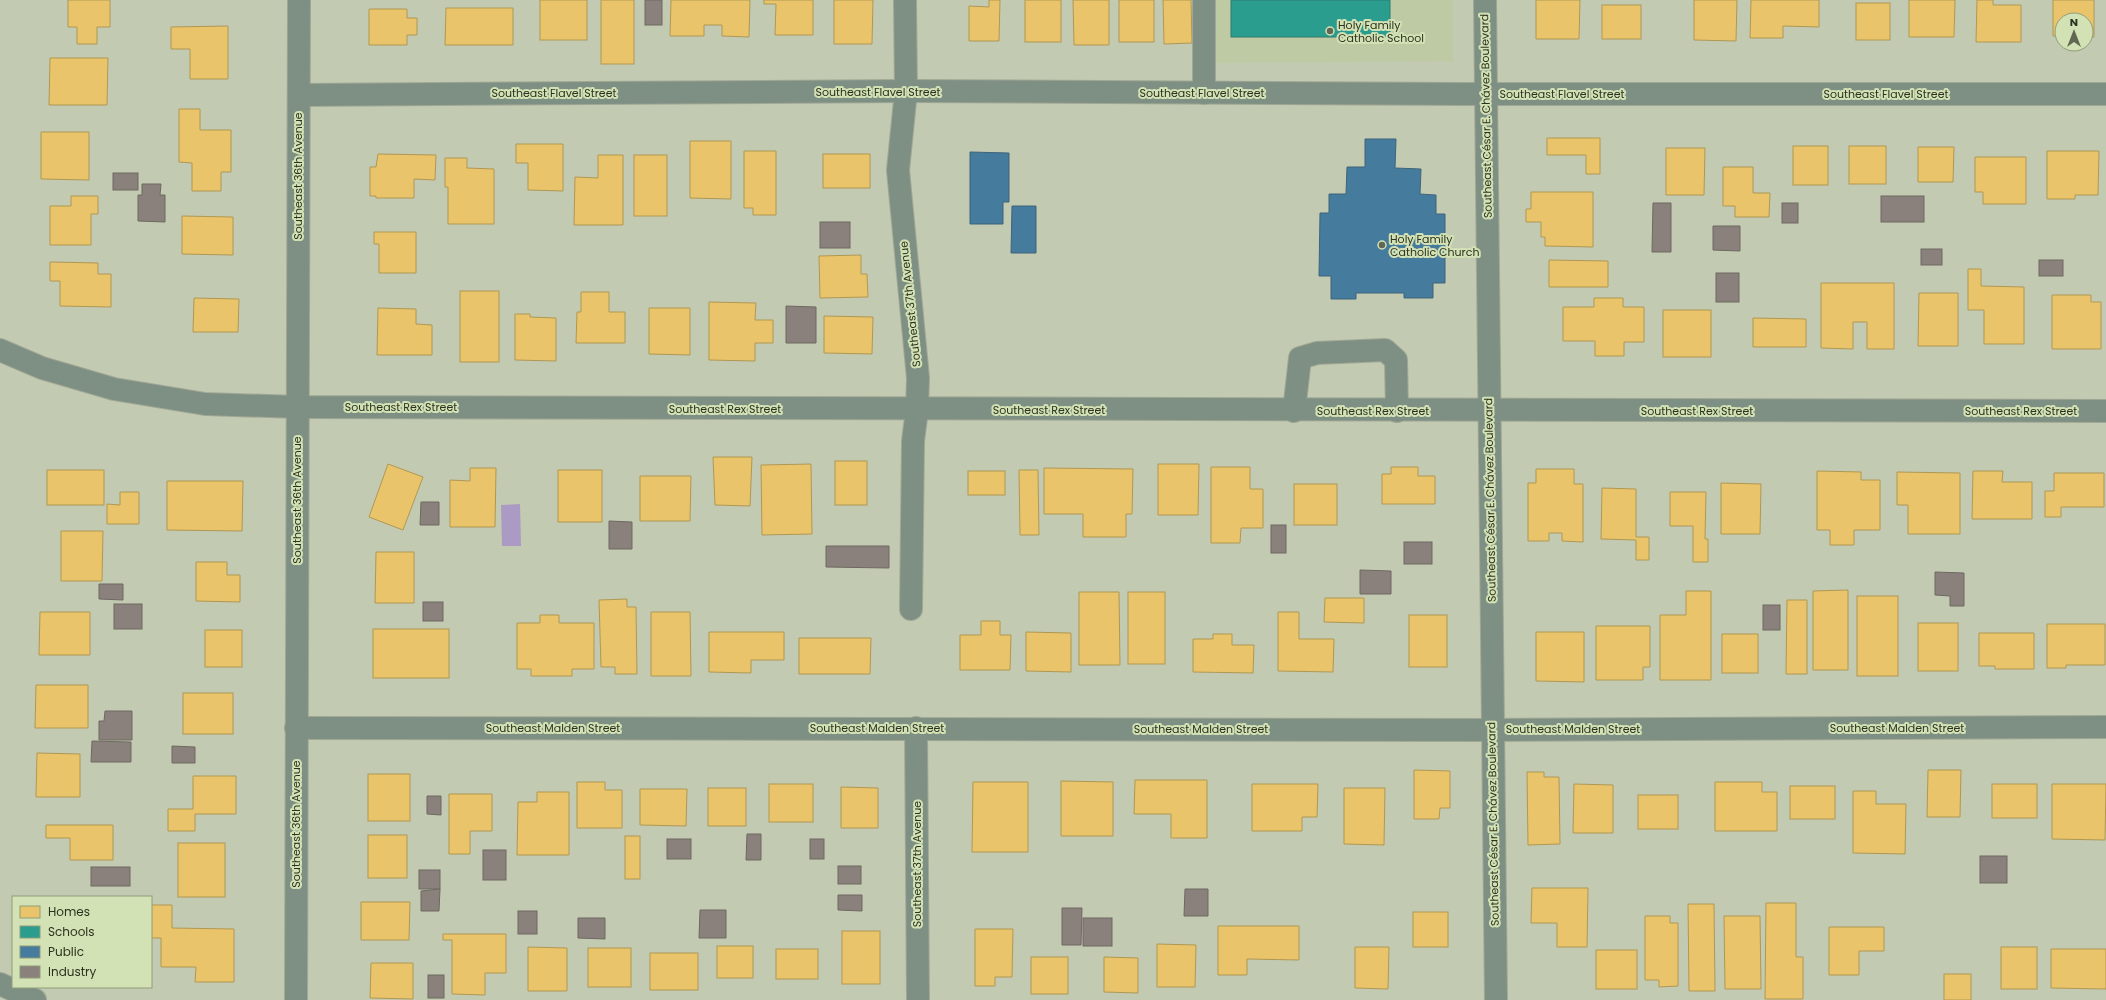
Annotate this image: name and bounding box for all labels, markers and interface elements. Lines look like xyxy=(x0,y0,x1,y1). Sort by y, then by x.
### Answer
north arrow xyxy=(2054,12,2094,52)
street label: Southeast César E. Chávez Boulevard xyxy=(1476,14,1496,218)
text: N xyxy=(2070,14,2078,30)
place label: Holy Family Catholic School xyxy=(1338,17,1424,46)
marker: Holy Family Catholic School xyxy=(1325,26,1335,36)
street label: Southeast Flavel Street xyxy=(815,84,941,100)
street label: Southeast Flavel Street xyxy=(491,85,617,101)
street label: Southeast Flavel Street xyxy=(1139,85,1265,101)
street label: Southeast Flavel Street xyxy=(1499,86,1625,102)
street label: Southeast Flavel Street xyxy=(1823,86,1949,102)
street label: Southeast 36th Avenue xyxy=(290,112,306,240)
place label: Holy Family Catholic Church xyxy=(1390,231,1479,260)
street label: Southeast 37th Avenue xyxy=(895,240,925,368)
marker: Holy Family Catholic Church xyxy=(1377,240,1387,250)
street label: Southeast César E. Chávez Boulevard xyxy=(1480,398,1500,602)
street label: Southeast Rex Street xyxy=(345,399,457,415)
street label: Southeast Rex Street xyxy=(669,401,781,417)
street label: Southeast Rex Street xyxy=(993,402,1105,418)
street label: Southeast Rex Street xyxy=(1317,403,1429,419)
street label: Southeast Rex Street xyxy=(1641,403,1753,419)
street label: Southeast Rex Street xyxy=(1965,403,2077,419)
street label: Southeast 36th Avenue xyxy=(289,436,305,564)
street label: Southeast Malden Street xyxy=(486,720,620,736)
street label: Southeast Malden Street xyxy=(810,720,944,736)
street label: Southeast Malden Street xyxy=(1830,720,1964,736)
street label: Southeast Malden Street xyxy=(1134,721,1268,737)
street label: Southeast Malden Street xyxy=(1506,721,1640,737)
street label: Southeast César E. Chávez Boulevard xyxy=(1483,722,1503,926)
street label: Southeast 36th Avenue xyxy=(288,760,304,888)
street label: Southeast 37th Avenue xyxy=(909,801,925,927)
legend xyxy=(12,896,152,988)
text: Homes xyxy=(48,903,90,920)
text: Schools xyxy=(48,923,95,940)
text: Public xyxy=(48,943,84,960)
text: Industry xyxy=(48,963,97,980)

